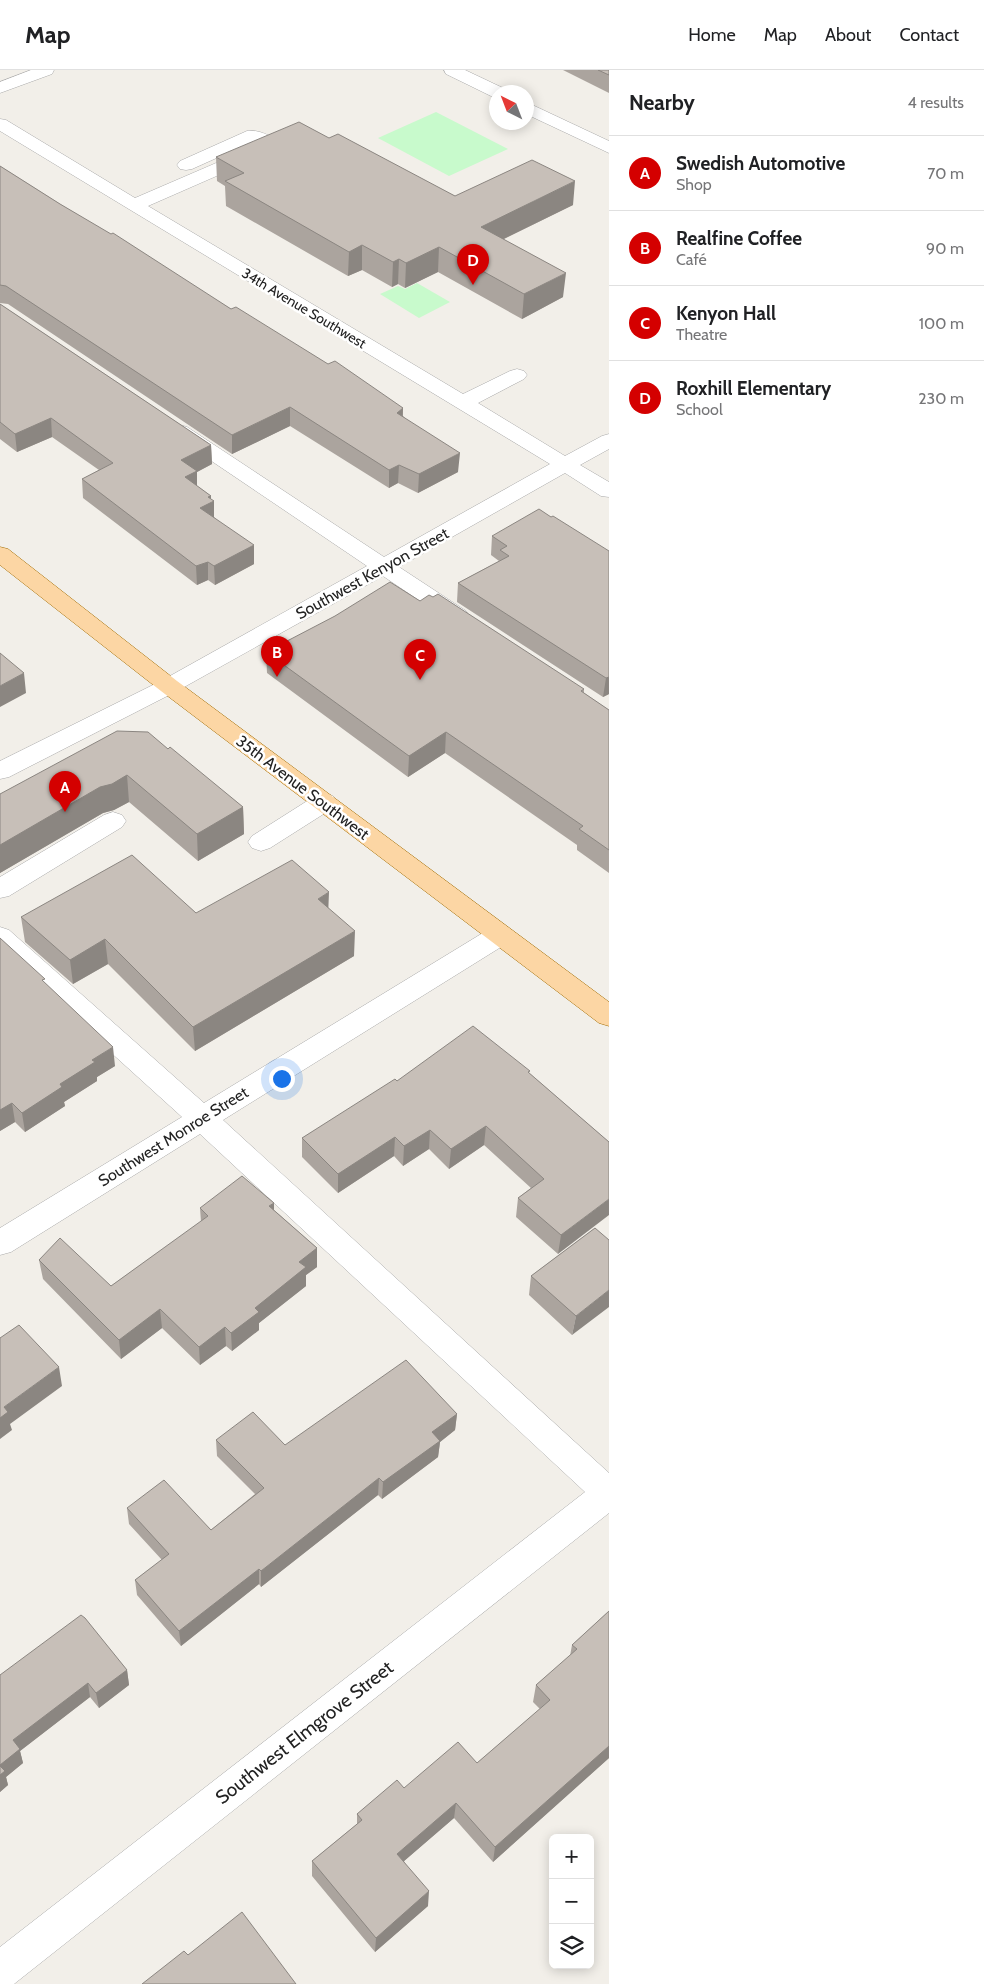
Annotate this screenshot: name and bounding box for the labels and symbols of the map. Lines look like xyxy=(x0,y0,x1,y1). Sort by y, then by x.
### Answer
north arrow xyxy=(489,85,534,130)
pin: D xyxy=(457,244,489,285)
street label: 34th Avenue Southwest xyxy=(239,264,370,352)
street label: Southwest Kenyon Street xyxy=(293,523,452,623)
pin: B xyxy=(261,636,293,677)
pin: C xyxy=(404,639,436,680)
street label: 35th Avenue Southwest xyxy=(232,731,373,844)
pin: A xyxy=(49,771,81,812)
your location xyxy=(269,1066,295,1092)
street label: Southwest Monroe Street xyxy=(95,1082,252,1190)
street label: Southwest Elmgrove Street xyxy=(211,1655,398,1809)

